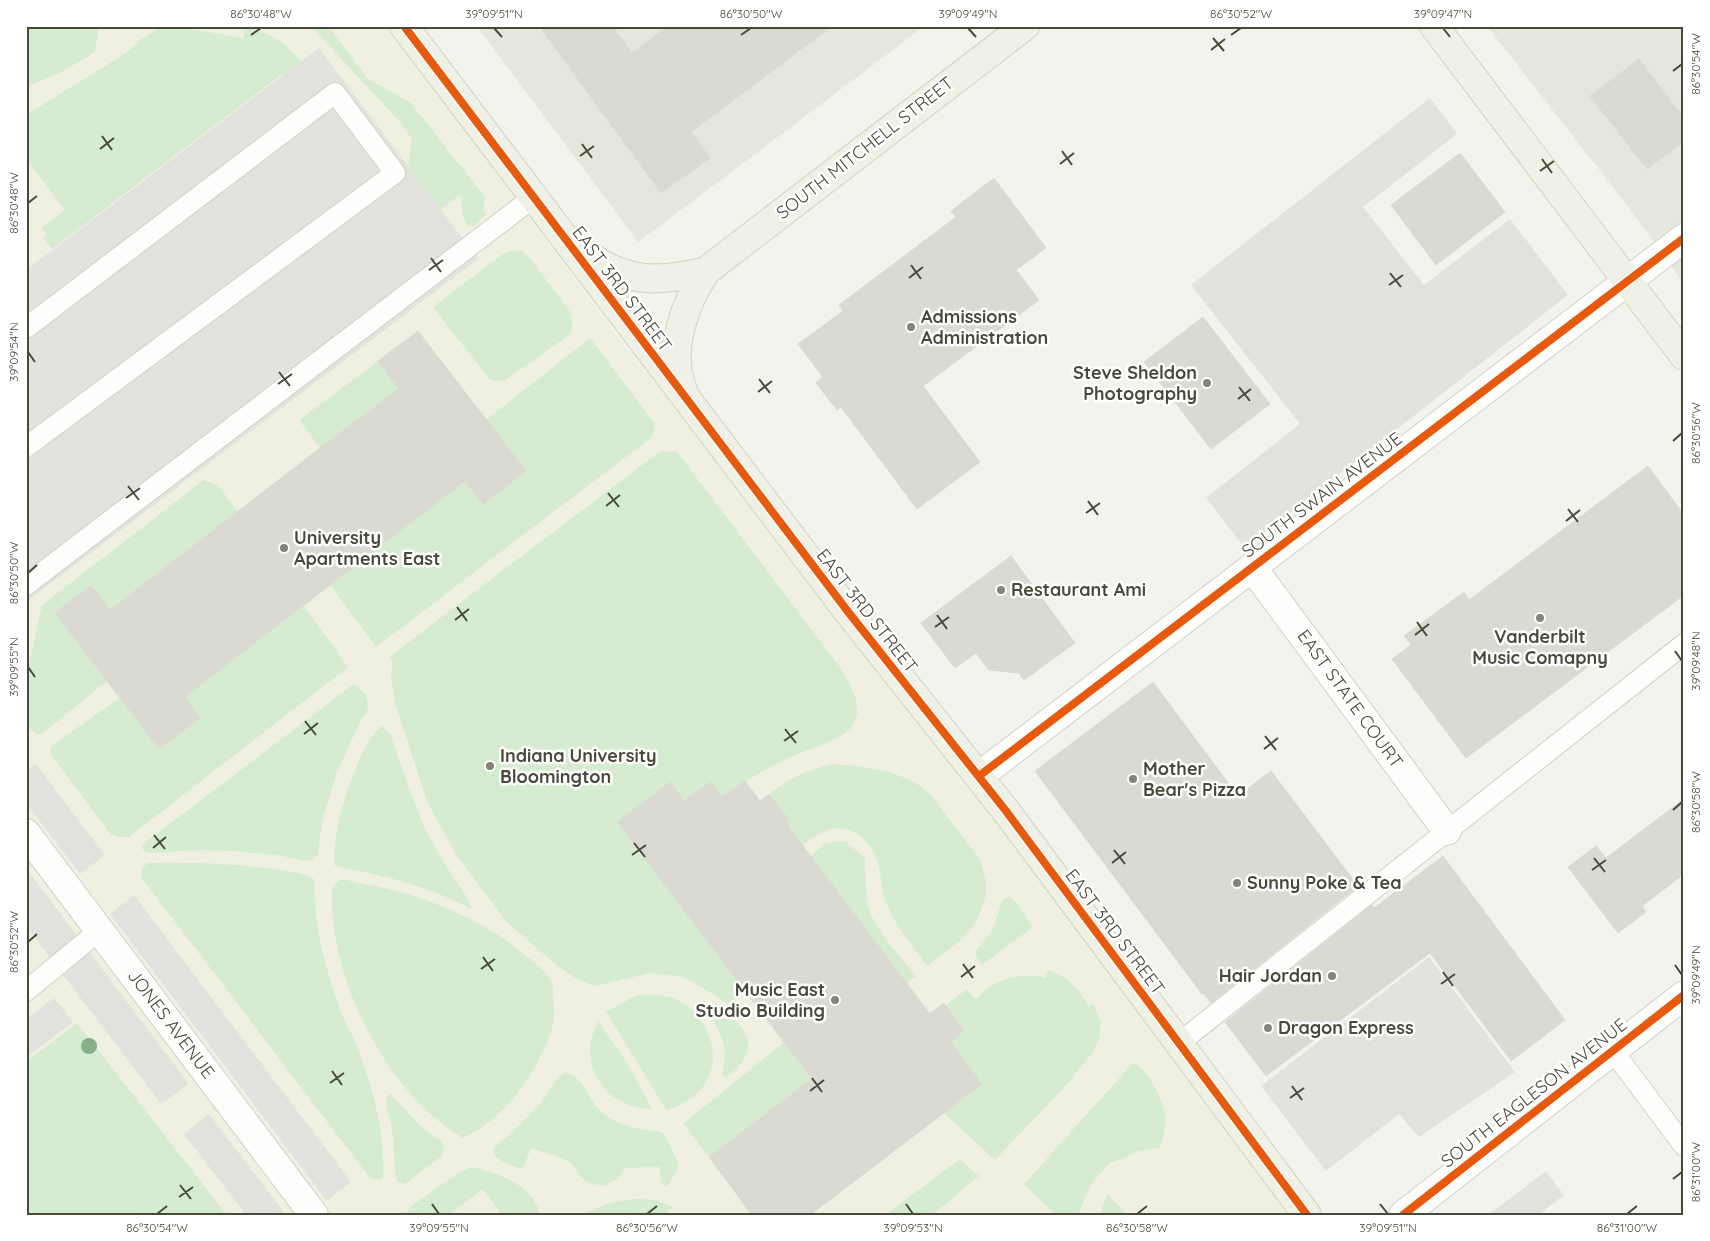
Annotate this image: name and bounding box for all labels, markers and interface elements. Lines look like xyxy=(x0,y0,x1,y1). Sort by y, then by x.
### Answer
text: 86°30'48"W xyxy=(230,6,292,21)
text: 39°09'51"N xyxy=(465,6,523,21)
text: 86°30'50"W xyxy=(720,6,783,21)
text: 39°09'49"N xyxy=(938,6,998,21)
text: 86°30'52"W xyxy=(1210,6,1272,21)
text: 39°09'47"N xyxy=(1414,6,1472,21)
text: 86°30'54"W xyxy=(1688,33,1703,95)
street label: SOUTH MITCHELL STREET xyxy=(771,71,958,224)
text: 86°30'48"W xyxy=(6,172,21,234)
street label: EAST 3RD STREET xyxy=(568,221,677,356)
place label: Admissions Administration xyxy=(921,305,1048,349)
marker: Admissions Administration xyxy=(905,321,917,333)
text: 39°09'54"N xyxy=(6,322,21,382)
place label: Steve Sheldon Photography xyxy=(1073,361,1197,405)
marker: Steve Sheldon Photography xyxy=(1201,377,1213,389)
text: 86°30'56"W xyxy=(1688,402,1703,464)
street label: SOUTH SWAIN AVENUE xyxy=(1237,427,1407,562)
place label: University Apartments East xyxy=(294,526,440,570)
text: 86°30'50"W xyxy=(6,541,21,604)
marker: University Apartments East xyxy=(278,542,290,554)
street label: EAST 3RD STREET xyxy=(812,544,923,678)
place label: Restaurant Ami xyxy=(1011,578,1146,601)
marker: Restaurant Ami xyxy=(995,584,1007,596)
marker: Vanderbilt Music Comapny xyxy=(1534,612,1546,624)
street label: EAST STATE COURT xyxy=(1292,625,1408,773)
place label: Vanderbilt Music Comapny xyxy=(1472,625,1608,669)
text: 39°09'48"N xyxy=(1688,631,1703,691)
text: 39°09'55"N xyxy=(6,637,21,697)
place label: Indiana University Bloomington xyxy=(500,744,657,788)
place label: Mother Bear's Pizza xyxy=(1143,757,1246,801)
marker: Indiana University Bloomington xyxy=(484,760,496,772)
text: 86°30'58"W xyxy=(1688,771,1703,833)
marker: Mother Bear's Pizza xyxy=(1127,773,1139,785)
street label: EAST 3RD STREET xyxy=(1061,864,1170,999)
place label: Sunny Poke & Tea xyxy=(1247,871,1402,894)
marker: Sunny Poke & Tea xyxy=(1231,877,1243,889)
text: 86°30'52"W xyxy=(6,911,21,973)
text: 39°09'49"N xyxy=(1688,945,1703,1005)
place label: Hair Jordan xyxy=(1219,964,1322,987)
street label: JONES AVENUE xyxy=(123,965,220,1083)
marker: Hair Jordan xyxy=(1326,970,1338,982)
place label: Music East Studio Building xyxy=(695,978,825,1022)
marker: Music East Studio Building xyxy=(829,994,841,1006)
street label: SOUTH EAGLESON AVENUE xyxy=(1436,1013,1631,1172)
place label: Dragon Express xyxy=(1278,1016,1414,1039)
marker: Dragon Express xyxy=(1262,1022,1274,1034)
text: 86°31'00"W xyxy=(1688,1141,1703,1202)
text: 86°30'54"W xyxy=(126,1220,188,1235)
text: 39°09'55"N xyxy=(409,1220,469,1235)
text: 86°30'56"W xyxy=(616,1220,678,1235)
text: 39°09'53"N xyxy=(883,1220,943,1235)
text: 86°30'58"W xyxy=(1106,1220,1168,1235)
text: 39°09'51"N xyxy=(1359,1220,1417,1235)
text: 86°31'00"W xyxy=(1597,1220,1658,1235)

